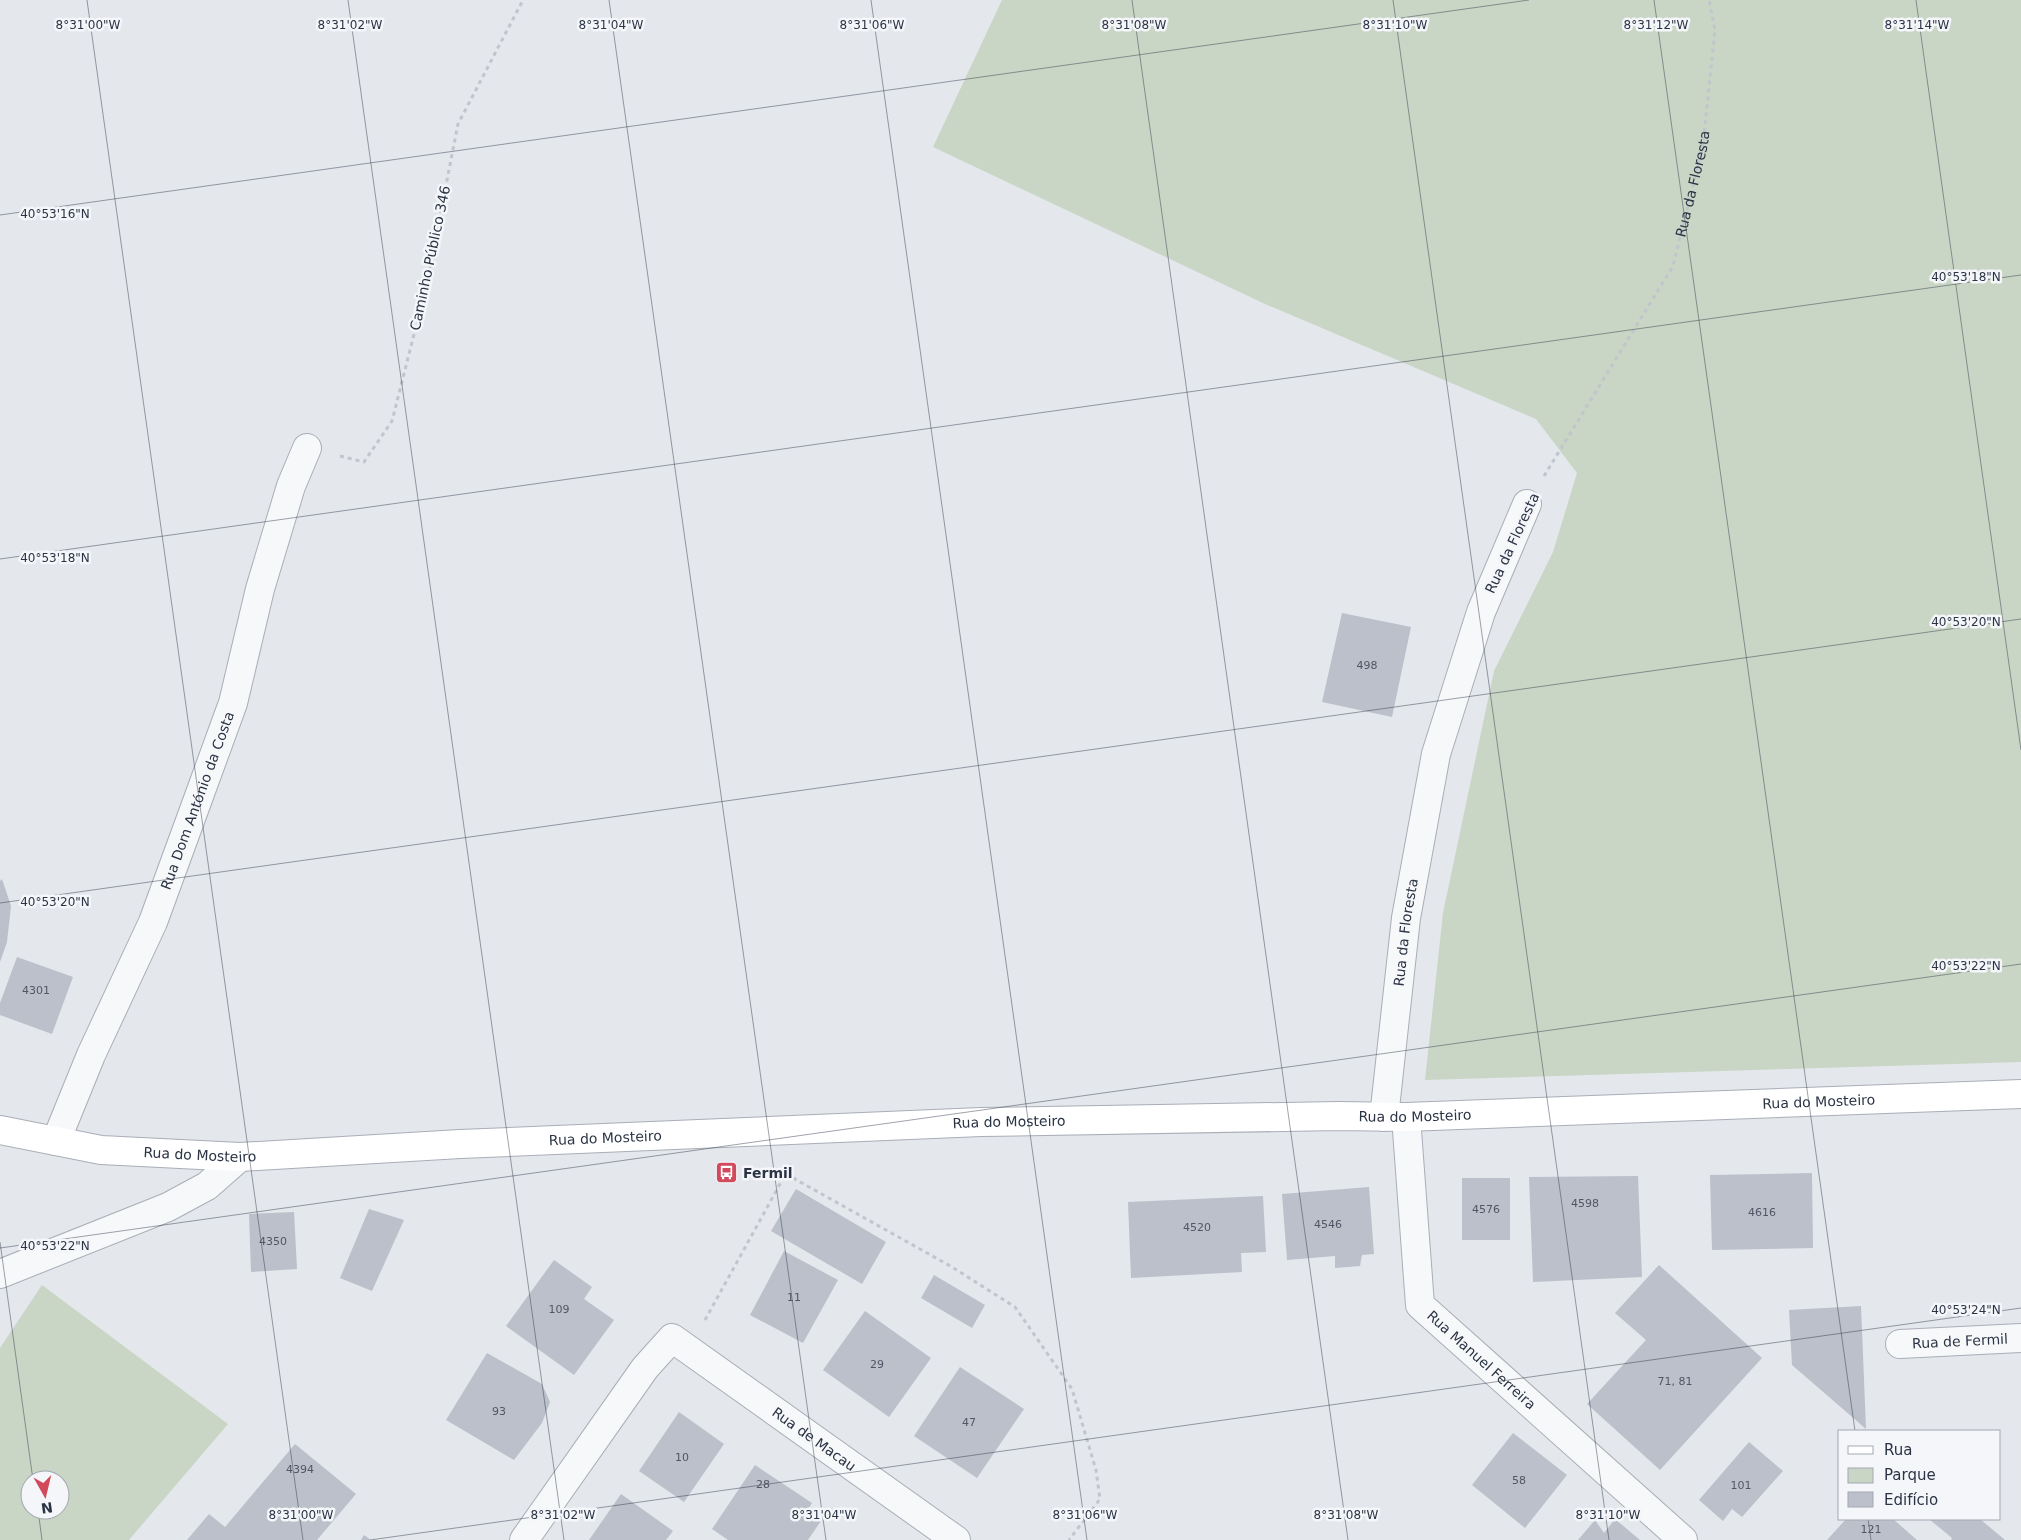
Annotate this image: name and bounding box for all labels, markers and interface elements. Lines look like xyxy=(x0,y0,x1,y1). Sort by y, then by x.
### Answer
text: 8°31'00"W xyxy=(56,18,121,32)
text: 8°31'02"W xyxy=(318,18,383,32)
text: 8°31'04"W xyxy=(579,18,644,32)
text: 8°31'06"W xyxy=(840,18,905,32)
text: 8°31'08"W xyxy=(1102,18,1167,32)
text: 8°31'10"W xyxy=(1363,18,1428,32)
text: 8°31'12"W xyxy=(1624,18,1689,32)
text: 8°31'14"W xyxy=(1885,18,1950,32)
street label: Rua da Floresta xyxy=(1672,130,1712,239)
street label: Caminho Público 346 xyxy=(407,184,453,332)
text: 40°53'16"N xyxy=(20,207,90,221)
text: 40°53'18"N xyxy=(1931,270,2001,284)
street label: Rua da Floresta xyxy=(1482,490,1542,596)
text: 40°53'18"N xyxy=(20,551,90,565)
text: 40°53'20"N xyxy=(1931,615,2001,629)
house number: 498 xyxy=(1357,659,1378,672)
street label: Rua Dom António da Costa xyxy=(158,709,237,892)
street label: Rua da Floresta xyxy=(1390,877,1421,987)
text: 40°53'20"N xyxy=(20,895,90,909)
text: 40°53'22"N xyxy=(1931,959,2001,973)
house number: 4301 xyxy=(22,984,50,997)
street label: Rua do Mosteiro xyxy=(1762,1091,1875,1112)
street label: Rua do Mosteiro xyxy=(1358,1107,1472,1125)
street label: Rua do Mosteiro xyxy=(952,1113,1066,1131)
street label: Rua do Mosteiro xyxy=(549,1127,662,1148)
street label: Rua do Mosteiro xyxy=(143,1144,257,1165)
bus stop icon: Fermil xyxy=(715,1161,739,1185)
place label: Fermil xyxy=(743,1165,793,1181)
house number: 4598 xyxy=(1571,1197,1599,1210)
house number: 4576 xyxy=(1472,1203,1500,1216)
house number: 4616 xyxy=(1748,1206,1776,1219)
house number: 4546 xyxy=(1314,1218,1342,1231)
house number: 4520 xyxy=(1183,1221,1211,1234)
house number: 4350 xyxy=(259,1235,287,1248)
text: 40°53'22"N xyxy=(20,1239,90,1253)
house number: 11 xyxy=(787,1291,801,1304)
house number: 109 xyxy=(549,1303,570,1316)
text: 40°53'24"N xyxy=(1931,1303,2001,1317)
street label: Rua Manuel Ferreira xyxy=(1424,1307,1539,1413)
street label: Rua de Fermil xyxy=(1912,1331,2008,1351)
house number: 29 xyxy=(870,1358,884,1371)
house number: 71, 81 xyxy=(1658,1375,1693,1388)
street label: Rua de Macau xyxy=(769,1404,859,1474)
house number: 93 xyxy=(492,1405,506,1418)
house number: 47 xyxy=(962,1416,976,1429)
legend xyxy=(1838,1430,2001,1520)
text: Rua xyxy=(1884,1441,1912,1459)
house number: 10 xyxy=(675,1451,689,1464)
house number: 4394 xyxy=(286,1463,314,1476)
text: Parque xyxy=(1884,1466,1936,1484)
north arrow xyxy=(20,1470,70,1520)
house number: 58 xyxy=(1512,1474,1526,1487)
house number: 28 xyxy=(756,1478,770,1491)
house number: 101 xyxy=(1731,1479,1752,1492)
text: Edifício xyxy=(1884,1491,1938,1509)
text: N xyxy=(40,1499,54,1517)
text: 8°31'00"W xyxy=(269,1508,334,1522)
text: 8°31'02"W xyxy=(531,1508,596,1522)
text: 8°31'04"W xyxy=(792,1508,857,1522)
text: 8°31'06"W xyxy=(1053,1508,1118,1522)
text: 8°31'08"W xyxy=(1314,1508,1379,1522)
text: 8°31'10"W xyxy=(1576,1508,1641,1522)
house number: 121 xyxy=(1861,1523,1882,1536)

